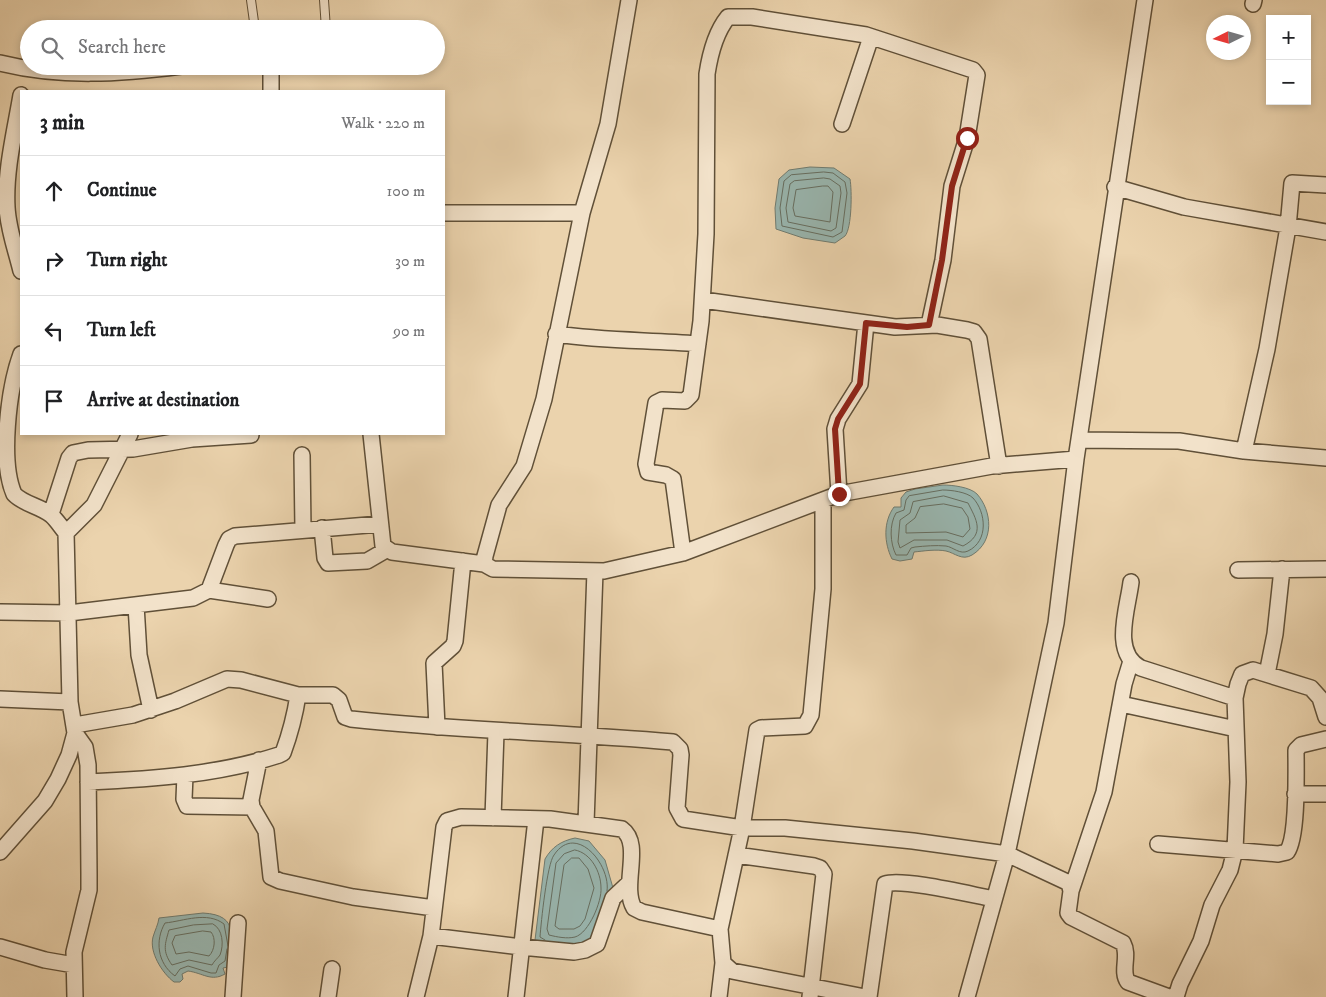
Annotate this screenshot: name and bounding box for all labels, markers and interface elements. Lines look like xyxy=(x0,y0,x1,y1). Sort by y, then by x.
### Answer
north arrow xyxy=(1206,15,1251,60)
map controls xyxy=(1266,15,1311,105)
button: + xyxy=(1266,15,1311,60)
search box xyxy=(20,20,445,75)
icon: search xyxy=(38,34,66,62)
text: Search here xyxy=(78,36,166,59)
button: − xyxy=(1266,60,1311,105)
text: 3 min xyxy=(40,110,85,136)
text: Walk · 220 m xyxy=(341,113,425,133)
route start xyxy=(956,127,979,150)
icon: ahead xyxy=(40,177,68,205)
text: Continue xyxy=(87,179,157,202)
text: 100 m xyxy=(387,181,425,201)
icon: right xyxy=(40,247,68,275)
text: Turn right xyxy=(87,249,167,272)
text: 30 m xyxy=(395,251,425,271)
icon: left xyxy=(40,317,68,345)
text: Turn left xyxy=(87,319,156,342)
text: 90 m xyxy=(393,321,425,341)
icon: arrive xyxy=(40,387,68,415)
text: Arrive at destination xyxy=(87,389,239,412)
route end xyxy=(828,483,851,506)

